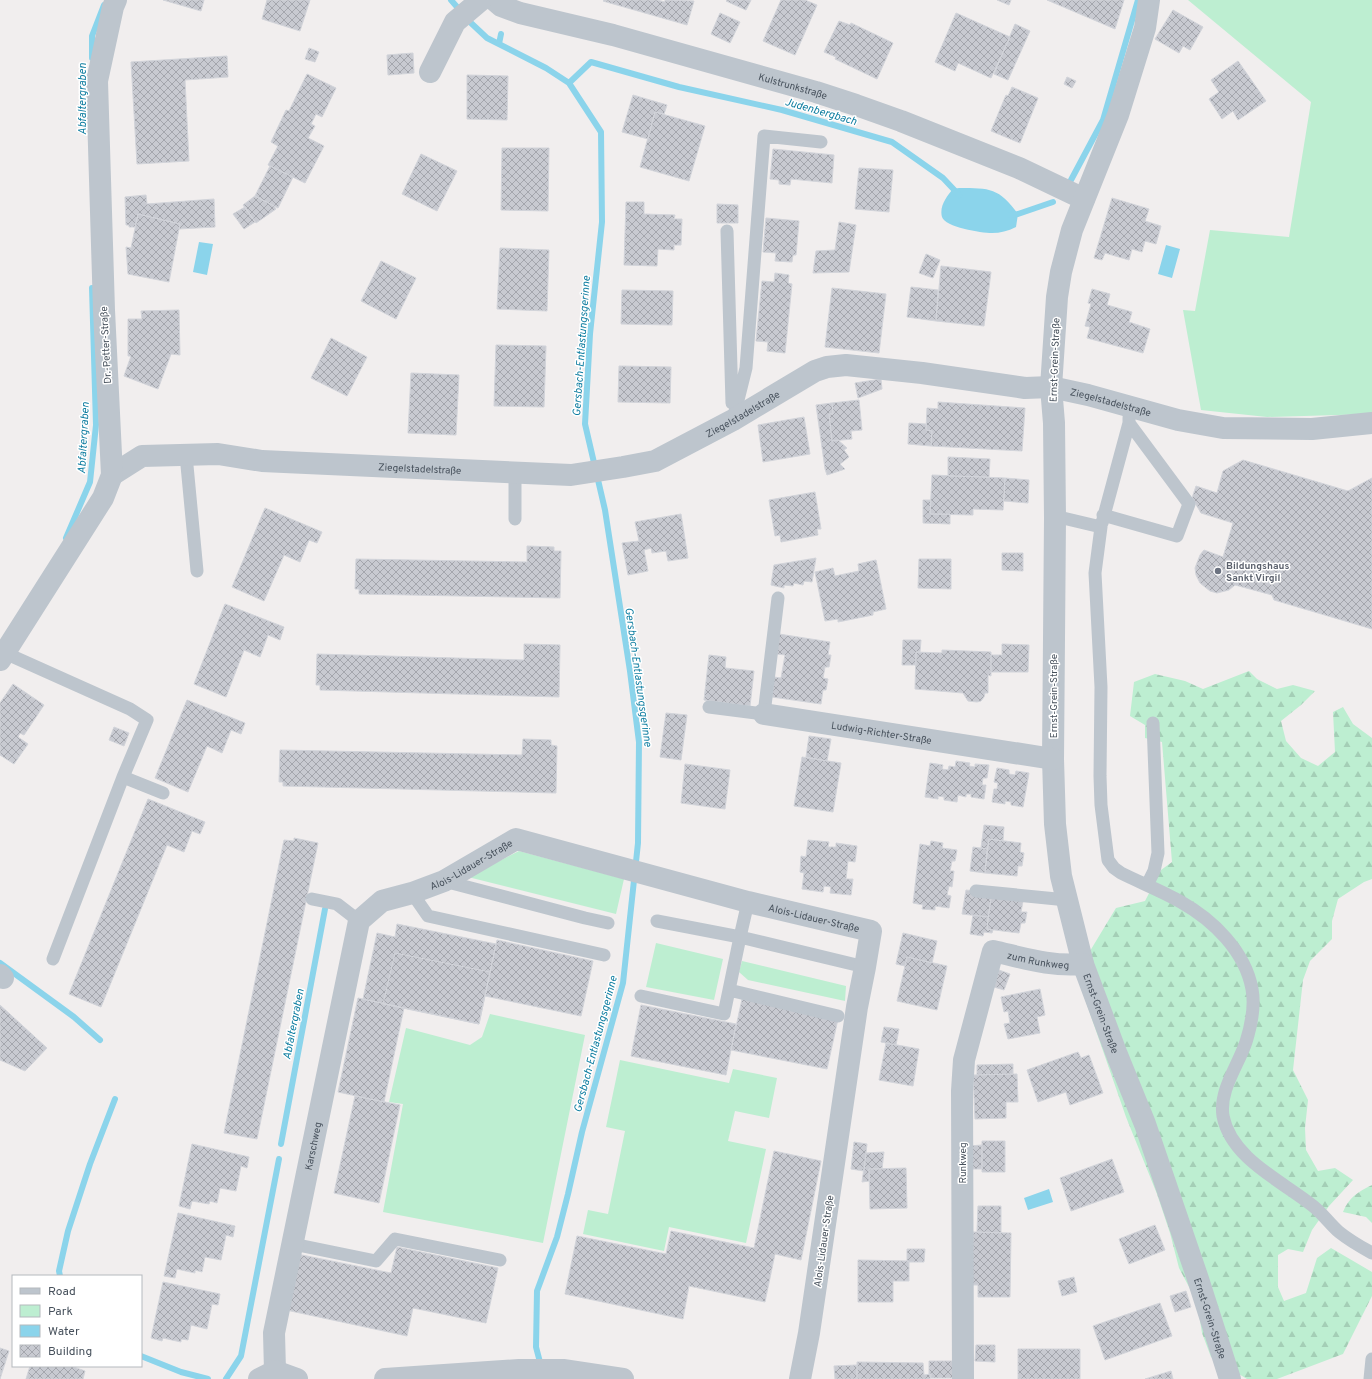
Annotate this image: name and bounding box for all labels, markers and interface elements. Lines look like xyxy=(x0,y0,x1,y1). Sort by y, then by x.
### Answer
water label: Abfaltergraben xyxy=(76,63,90,135)
street label: Kulstrunkstraße xyxy=(757,71,829,103)
water label: Judenbergbach xyxy=(783,95,858,129)
water label: Gersbach-Entlastungsgerinne xyxy=(570,275,594,417)
street label: Dr.-Petter-Straße xyxy=(98,306,115,384)
street label: Ernst-Grein-Straße xyxy=(1048,318,1063,402)
street label: Ziegelstadelstraße xyxy=(1069,386,1152,420)
street label: Ziegelstadelstraße xyxy=(704,389,783,441)
water label: Abfaltergraben xyxy=(75,402,93,474)
street label: Ziegelstadelstraße xyxy=(378,461,462,478)
place label: Bildungshaus Sankt Virgil xyxy=(1226,560,1289,585)
marker: Bildungshaus Sankt Virgil xyxy=(1213,566,1223,576)
water label: Gersbach-Entlastungsgerinne xyxy=(621,607,655,748)
street label: Ernst-Grein-Straße xyxy=(1048,654,1061,738)
street label: Ludwig-Richter-Straße xyxy=(830,720,933,748)
street label: Alois-Lidauer-Straße xyxy=(428,837,516,894)
street label: Alois-Lidauer-Straße xyxy=(767,902,860,936)
street label: zum Runkweg xyxy=(1005,950,1069,973)
street label: Ernst-Grein-Straße xyxy=(1079,972,1121,1056)
water label: Gersbach-Entlastungsgerinne xyxy=(571,974,621,1114)
water label: Abfaltergraben xyxy=(280,988,308,1061)
street label: Karschweg xyxy=(303,1121,325,1172)
street label: Runkweg xyxy=(957,1142,970,1184)
street label: Alois-Lidauer-Straße xyxy=(812,1194,837,1288)
legend xyxy=(12,1275,142,1367)
street label: Ernst-Grein-Straße xyxy=(1190,1276,1228,1361)
text: Road xyxy=(48,1284,76,1300)
text: Park xyxy=(48,1304,73,1320)
text: Water xyxy=(48,1324,80,1340)
text: Building xyxy=(48,1344,92,1360)

